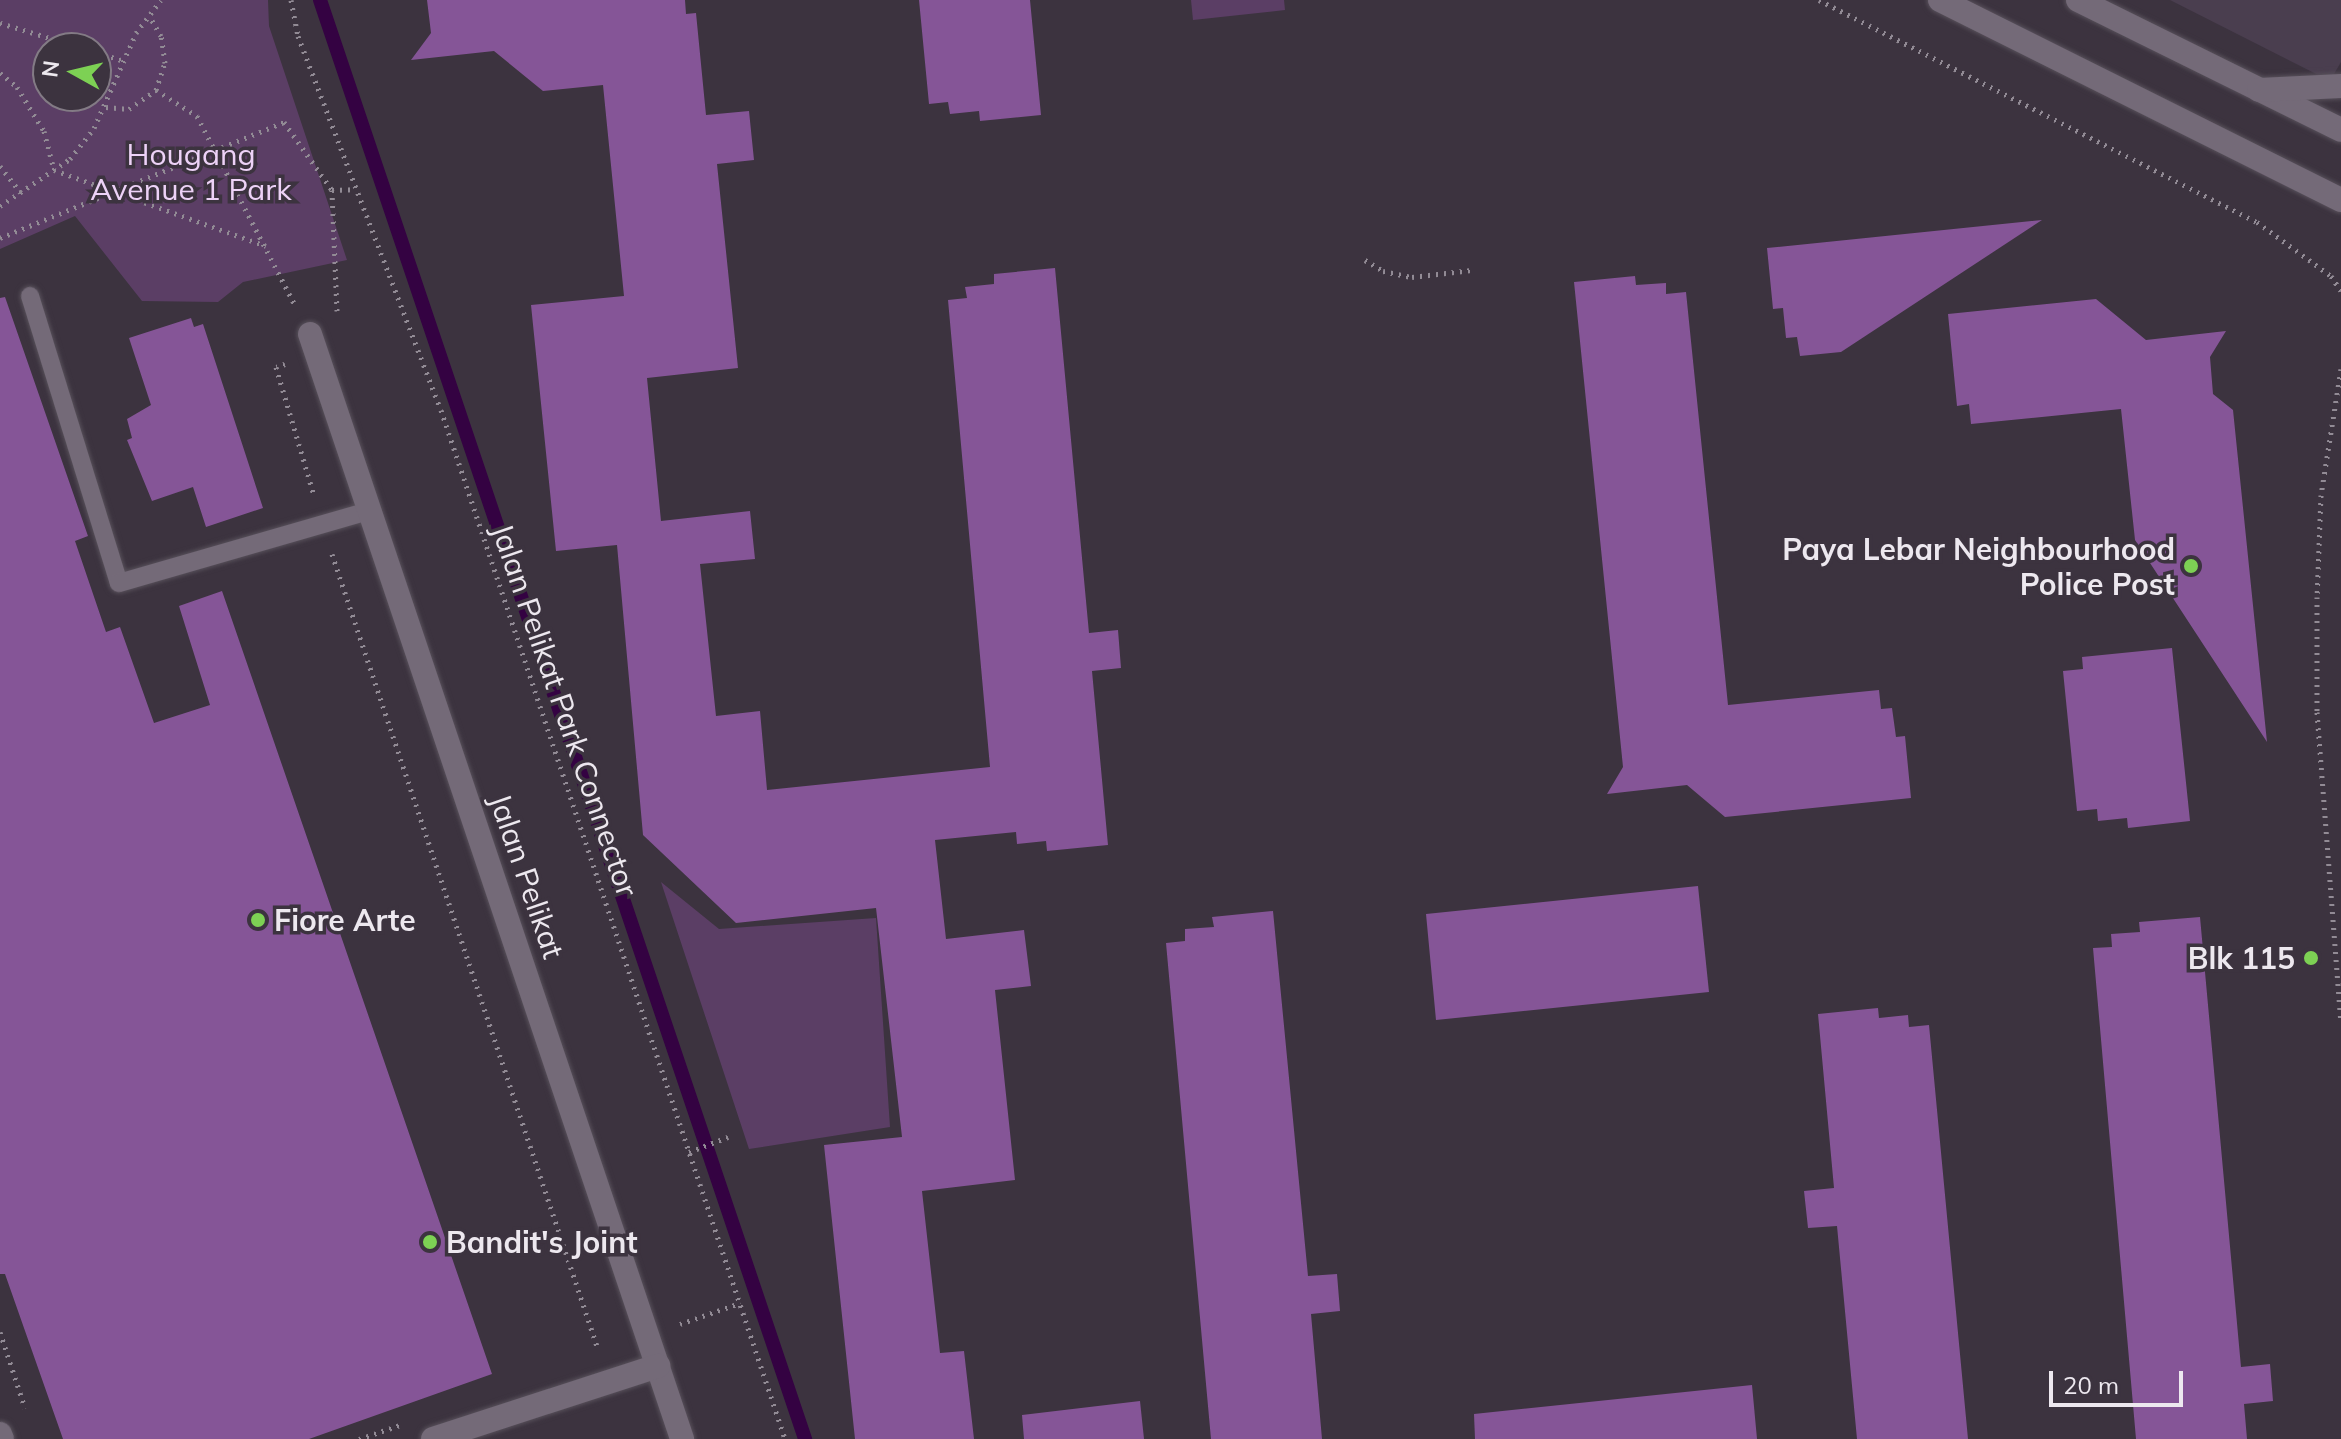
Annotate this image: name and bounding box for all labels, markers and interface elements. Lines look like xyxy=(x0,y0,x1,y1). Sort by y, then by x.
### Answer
north arrow xyxy=(32,32,112,112)
text: N xyxy=(35,59,65,79)
park label: Hougang Avenue 1 Park xyxy=(90,136,292,206)
street label: Jalan Pelikat Park Connector xyxy=(484,519,646,901)
place label: Paya Lebar Neighbourhood Police Post xyxy=(1782,531,2175,602)
marker: Paya Lebar Neighbourhood Police Post xyxy=(2182,557,2200,575)
street label: Jalan Pelikat xyxy=(482,789,572,963)
place label: Fiore Arte xyxy=(274,902,416,938)
marker: Fiore Arte xyxy=(249,911,267,929)
place label: Blk 115 xyxy=(2188,940,2295,976)
marker: Blk 115 xyxy=(2302,949,2320,967)
place label: Bandit's Joint xyxy=(446,1224,638,1260)
marker: Bandit's Joint xyxy=(421,1233,439,1251)
scale bar xyxy=(2053,1355,2187,1405)
text: 20 m xyxy=(2063,1370,2119,1400)

